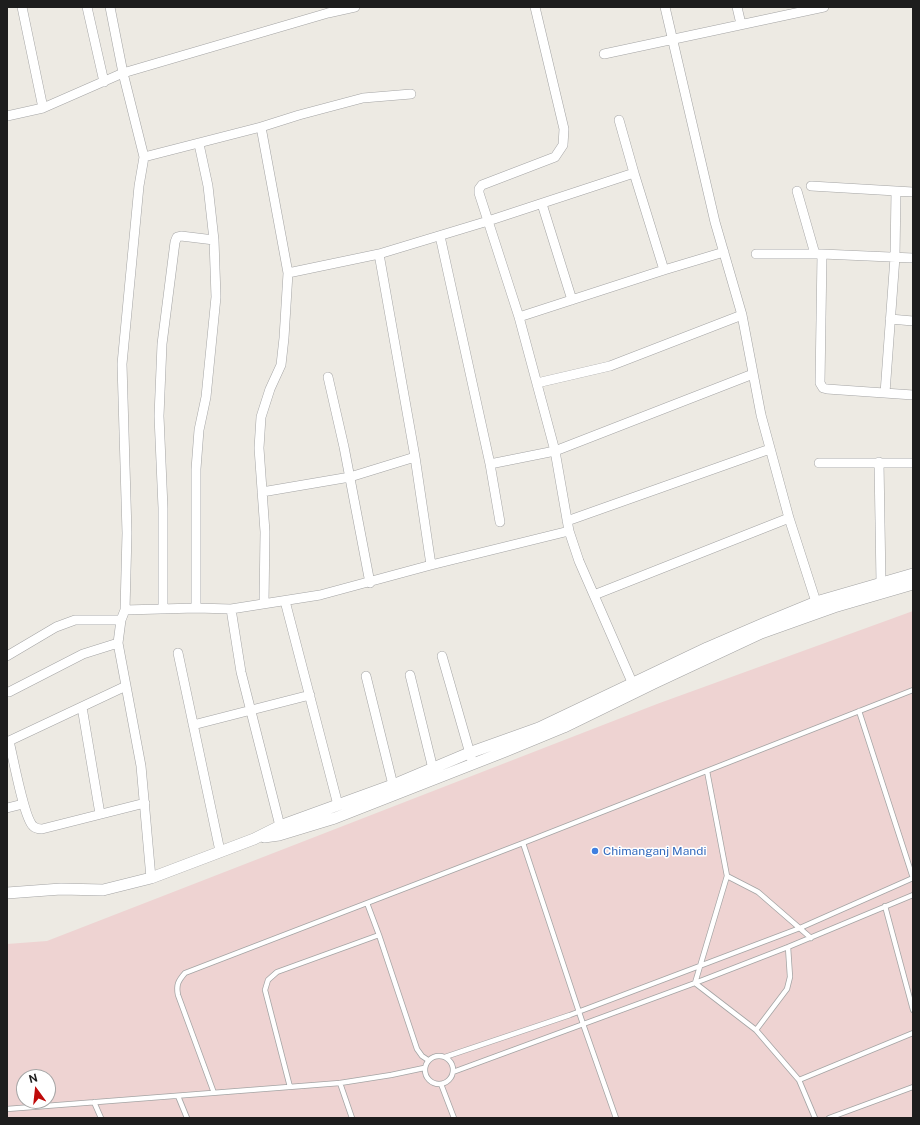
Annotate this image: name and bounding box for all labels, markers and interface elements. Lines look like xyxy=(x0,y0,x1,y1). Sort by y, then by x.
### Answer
place label: Chimanganj Mandi xyxy=(603,844,706,858)
marker: Chimanganj Mandi xyxy=(590,846,600,856)
north arrow xyxy=(16,1069,56,1109)
text: N xyxy=(27,1071,39,1085)

